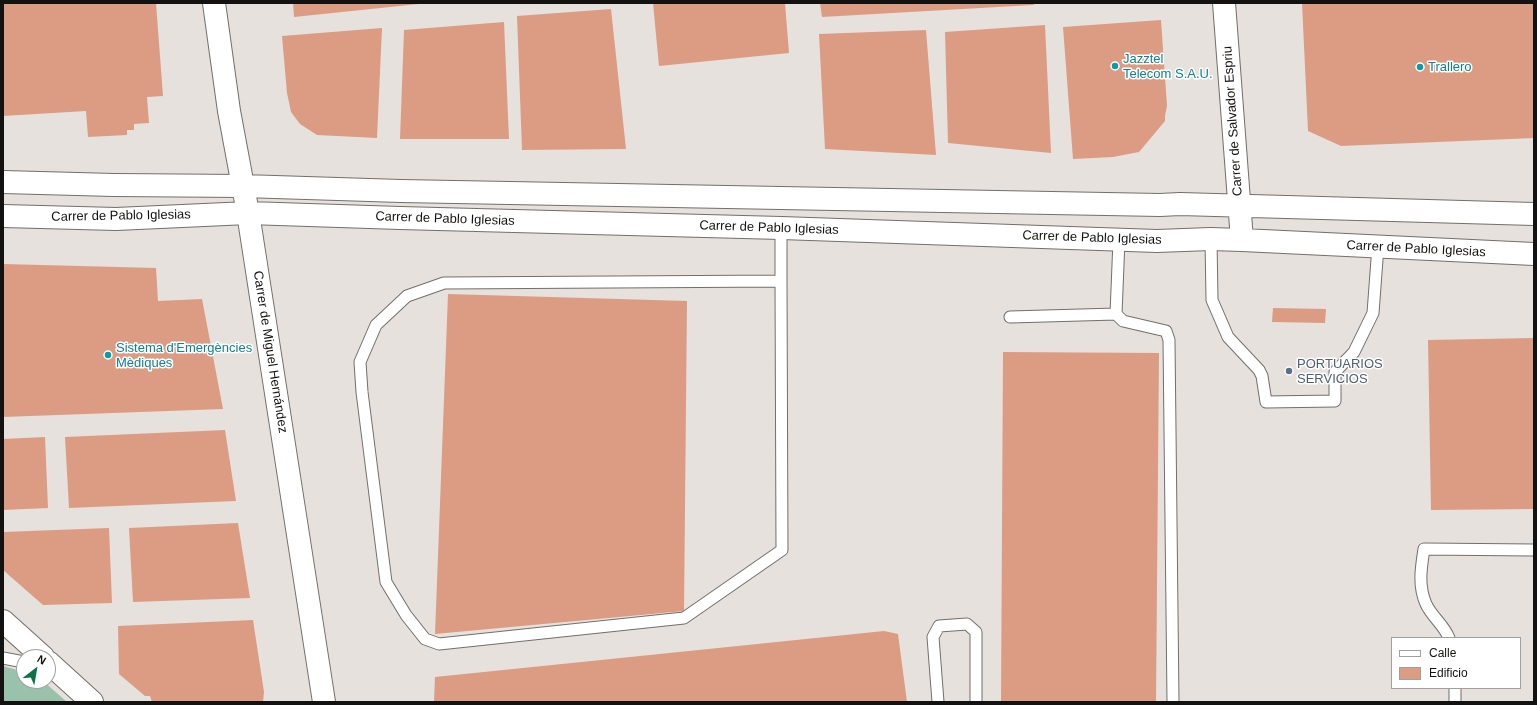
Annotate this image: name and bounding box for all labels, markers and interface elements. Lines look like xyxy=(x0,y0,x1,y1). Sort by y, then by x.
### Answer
street label: Carrer de Salvador Espriu xyxy=(1220,45,1246,197)
place label: Jazztel Telecom S.A.U. xyxy=(1123,51,1213,82)
place label: Trallero xyxy=(1428,59,1472,75)
marker: Jazztel Telecom S.A.U. xyxy=(1110,61,1120,71)
marker: Trallero xyxy=(1415,62,1425,72)
street label: Carrer de Pablo Iglesias xyxy=(51,207,191,225)
street label: Carrer de Pablo Iglesias xyxy=(375,209,515,229)
street label: Carrer de Pablo Iglesias xyxy=(699,218,839,238)
street label: Carrer de Pablo Iglesias xyxy=(1022,228,1162,248)
street label: Carrer de Pablo Iglesias xyxy=(1346,238,1486,260)
street label: Carrer de Miguel Hernández xyxy=(249,270,291,434)
place label: Sistema d'Emergències Mèdiques xyxy=(116,340,252,371)
marker: Sistema d'Emergències Mèdiques xyxy=(103,350,113,360)
place label: PORTUARIOS SERVICIOS xyxy=(1297,356,1383,387)
marker: PORTUARIOS SERVICIOS xyxy=(1284,366,1294,376)
legend xyxy=(1391,637,1521,689)
text: Calle xyxy=(1429,646,1456,660)
north arrow xyxy=(16,649,56,689)
text: N xyxy=(35,652,48,667)
text: Edificio xyxy=(1429,666,1468,680)

